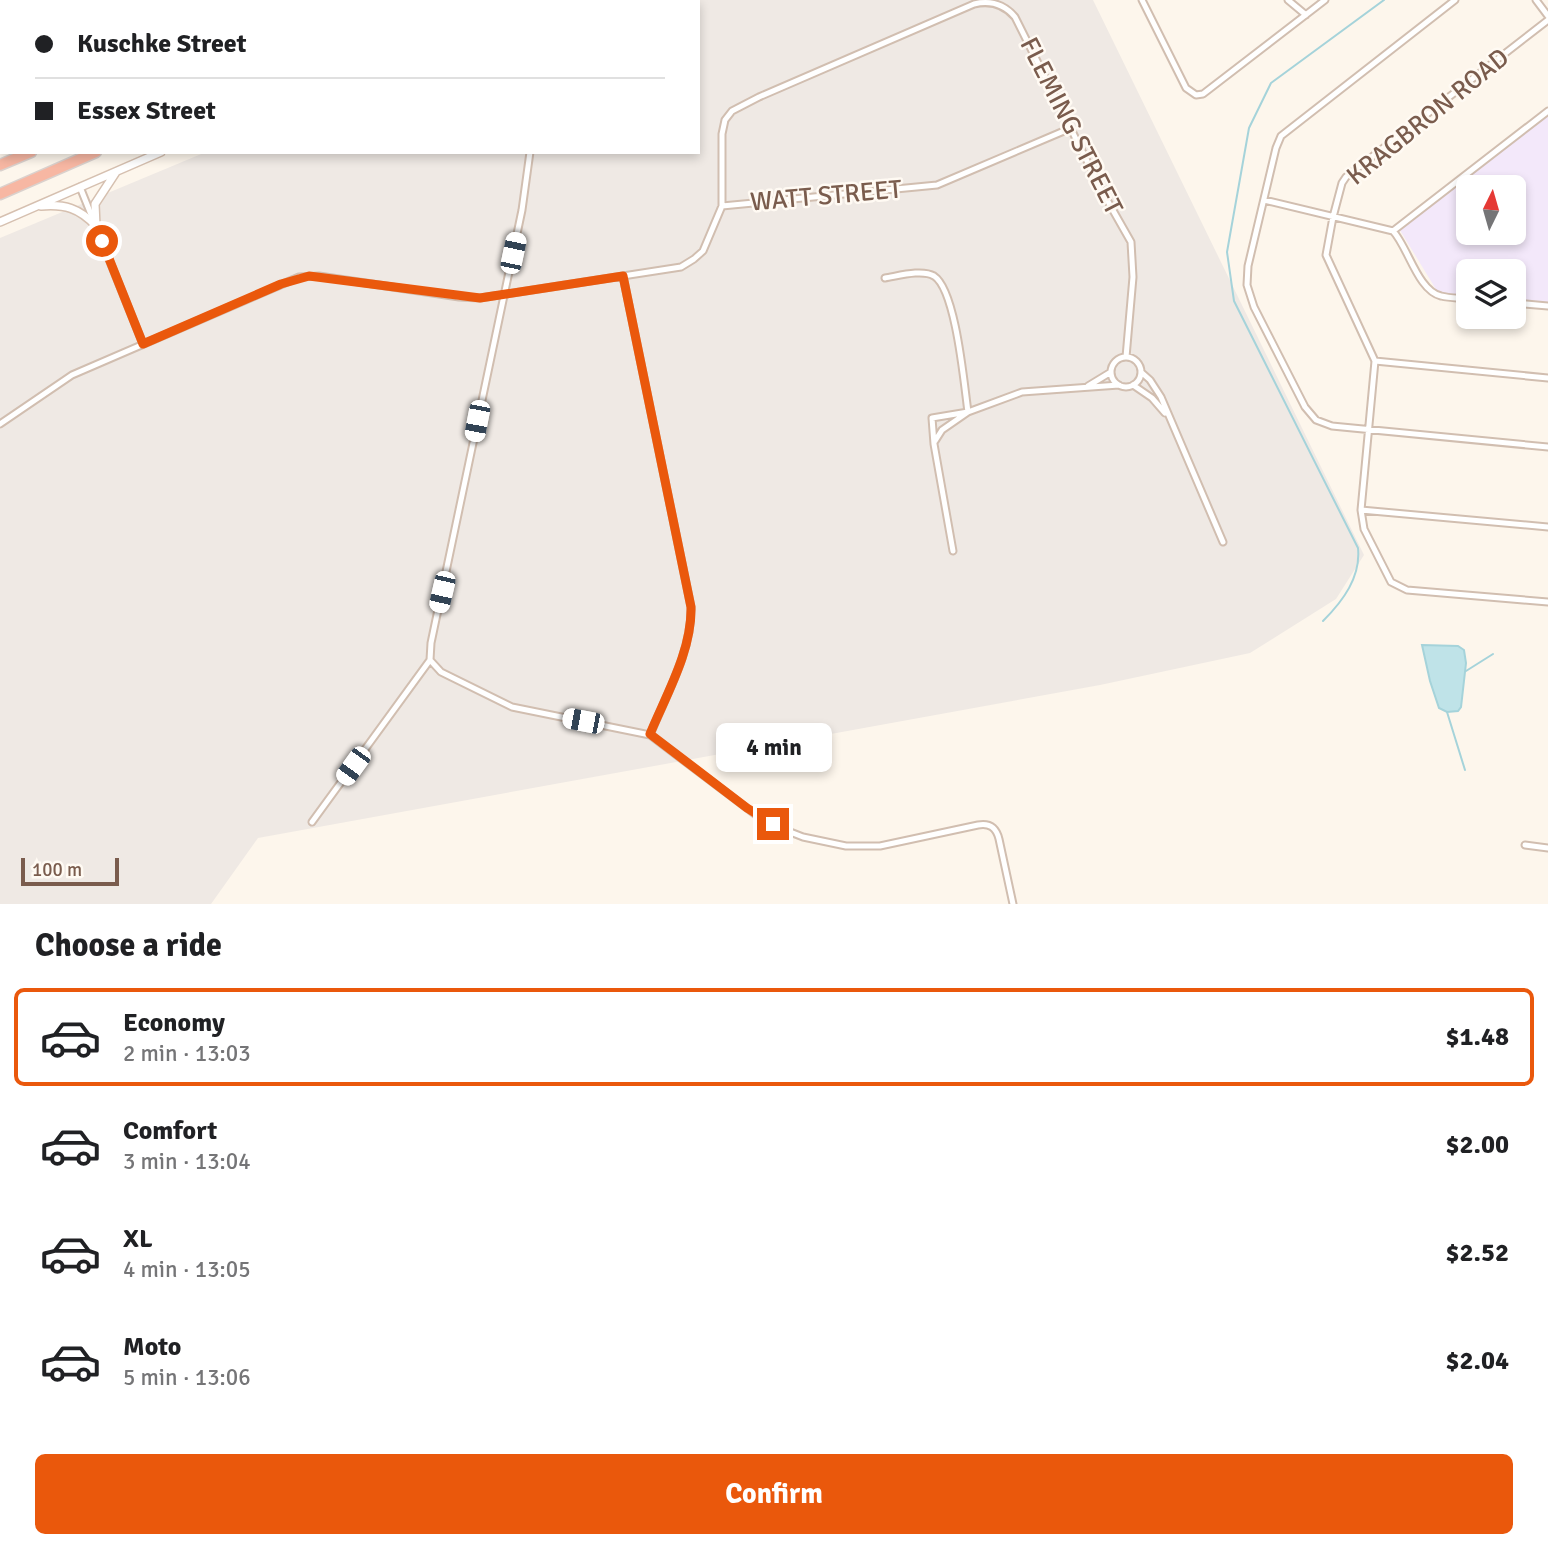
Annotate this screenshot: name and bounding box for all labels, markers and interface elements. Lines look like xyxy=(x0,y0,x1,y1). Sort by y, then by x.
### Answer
text: Kuschke Street xyxy=(77,28,247,60)
street label: FLEMING STREET xyxy=(1013,32,1130,220)
street label: KRAGBRON ROAD xyxy=(1340,42,1516,192)
text: Essex Street xyxy=(77,95,216,127)
street label: WATT STREET xyxy=(749,173,903,219)
north arrow xyxy=(1456,175,1526,245)
map controls xyxy=(1456,175,1526,329)
route start xyxy=(86,225,118,257)
car xyxy=(499,230,528,276)
button: layers xyxy=(1456,259,1526,329)
car xyxy=(463,398,492,444)
car xyxy=(428,569,457,615)
car xyxy=(561,707,606,735)
callout: 4 min xyxy=(715,722,831,772)
text: 4 min xyxy=(746,733,802,762)
car xyxy=(333,743,374,789)
route end xyxy=(757,808,789,840)
scale bar xyxy=(21,855,119,887)
text: 100 m xyxy=(32,858,82,882)
text: Choose a ride xyxy=(35,926,222,965)
icon: car xyxy=(39,1006,102,1069)
text: Economy xyxy=(123,1007,225,1039)
text: $1.48 xyxy=(1445,1021,1509,1053)
text: 2 min · 13:03 xyxy=(123,1039,251,1068)
icon: car xyxy=(39,1114,102,1177)
text: Comfort xyxy=(123,1115,217,1147)
text: $2.00 xyxy=(1445,1129,1509,1161)
text: 3 min · 13:04 xyxy=(123,1147,251,1176)
icon: car xyxy=(39,1222,102,1285)
text: XL xyxy=(123,1223,153,1255)
text: $2.52 xyxy=(1445,1237,1509,1269)
text: 4 min · 13:05 xyxy=(123,1255,251,1284)
icon: car xyxy=(39,1330,102,1393)
text: Moto xyxy=(123,1331,181,1363)
text: $2.04 xyxy=(1445,1345,1509,1377)
text: 5 min · 13:06 xyxy=(123,1363,251,1392)
button: Confirm xyxy=(35,1454,1513,1534)

